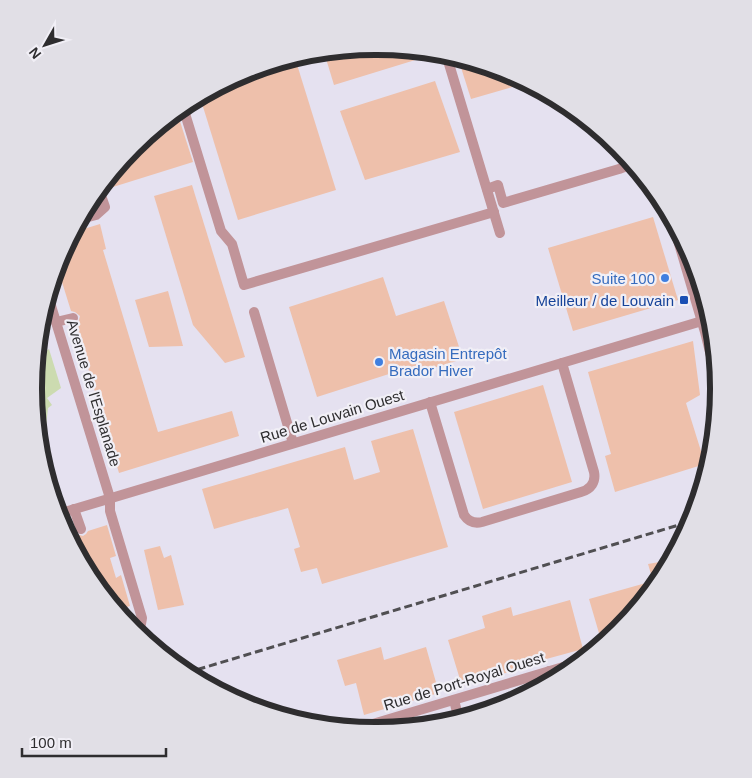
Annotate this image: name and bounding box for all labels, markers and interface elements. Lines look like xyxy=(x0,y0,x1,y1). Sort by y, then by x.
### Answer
north arrow xyxy=(20,20,70,70)
text: N xyxy=(25,44,44,62)
place label: Suite 100 xyxy=(592,270,655,287)
marker: Suite 100 xyxy=(659,272,671,284)
place label: Meilleur / de Louvain xyxy=(536,292,674,309)
marker: Meilleur / de Louvain xyxy=(678,294,690,306)
street label: Avenue de l'Esplanade xyxy=(64,317,124,469)
place label: Magasin Entrepôt Brador Hiver xyxy=(389,345,507,379)
marker: Magasin Entrepôt Brador Hiver xyxy=(373,356,385,368)
street label: Rue de Louvain Ouest xyxy=(258,386,407,446)
street label: Rue de Port-Royal Ouest xyxy=(381,648,547,714)
scale bar xyxy=(22,726,166,758)
text: 100 m xyxy=(30,734,72,751)

